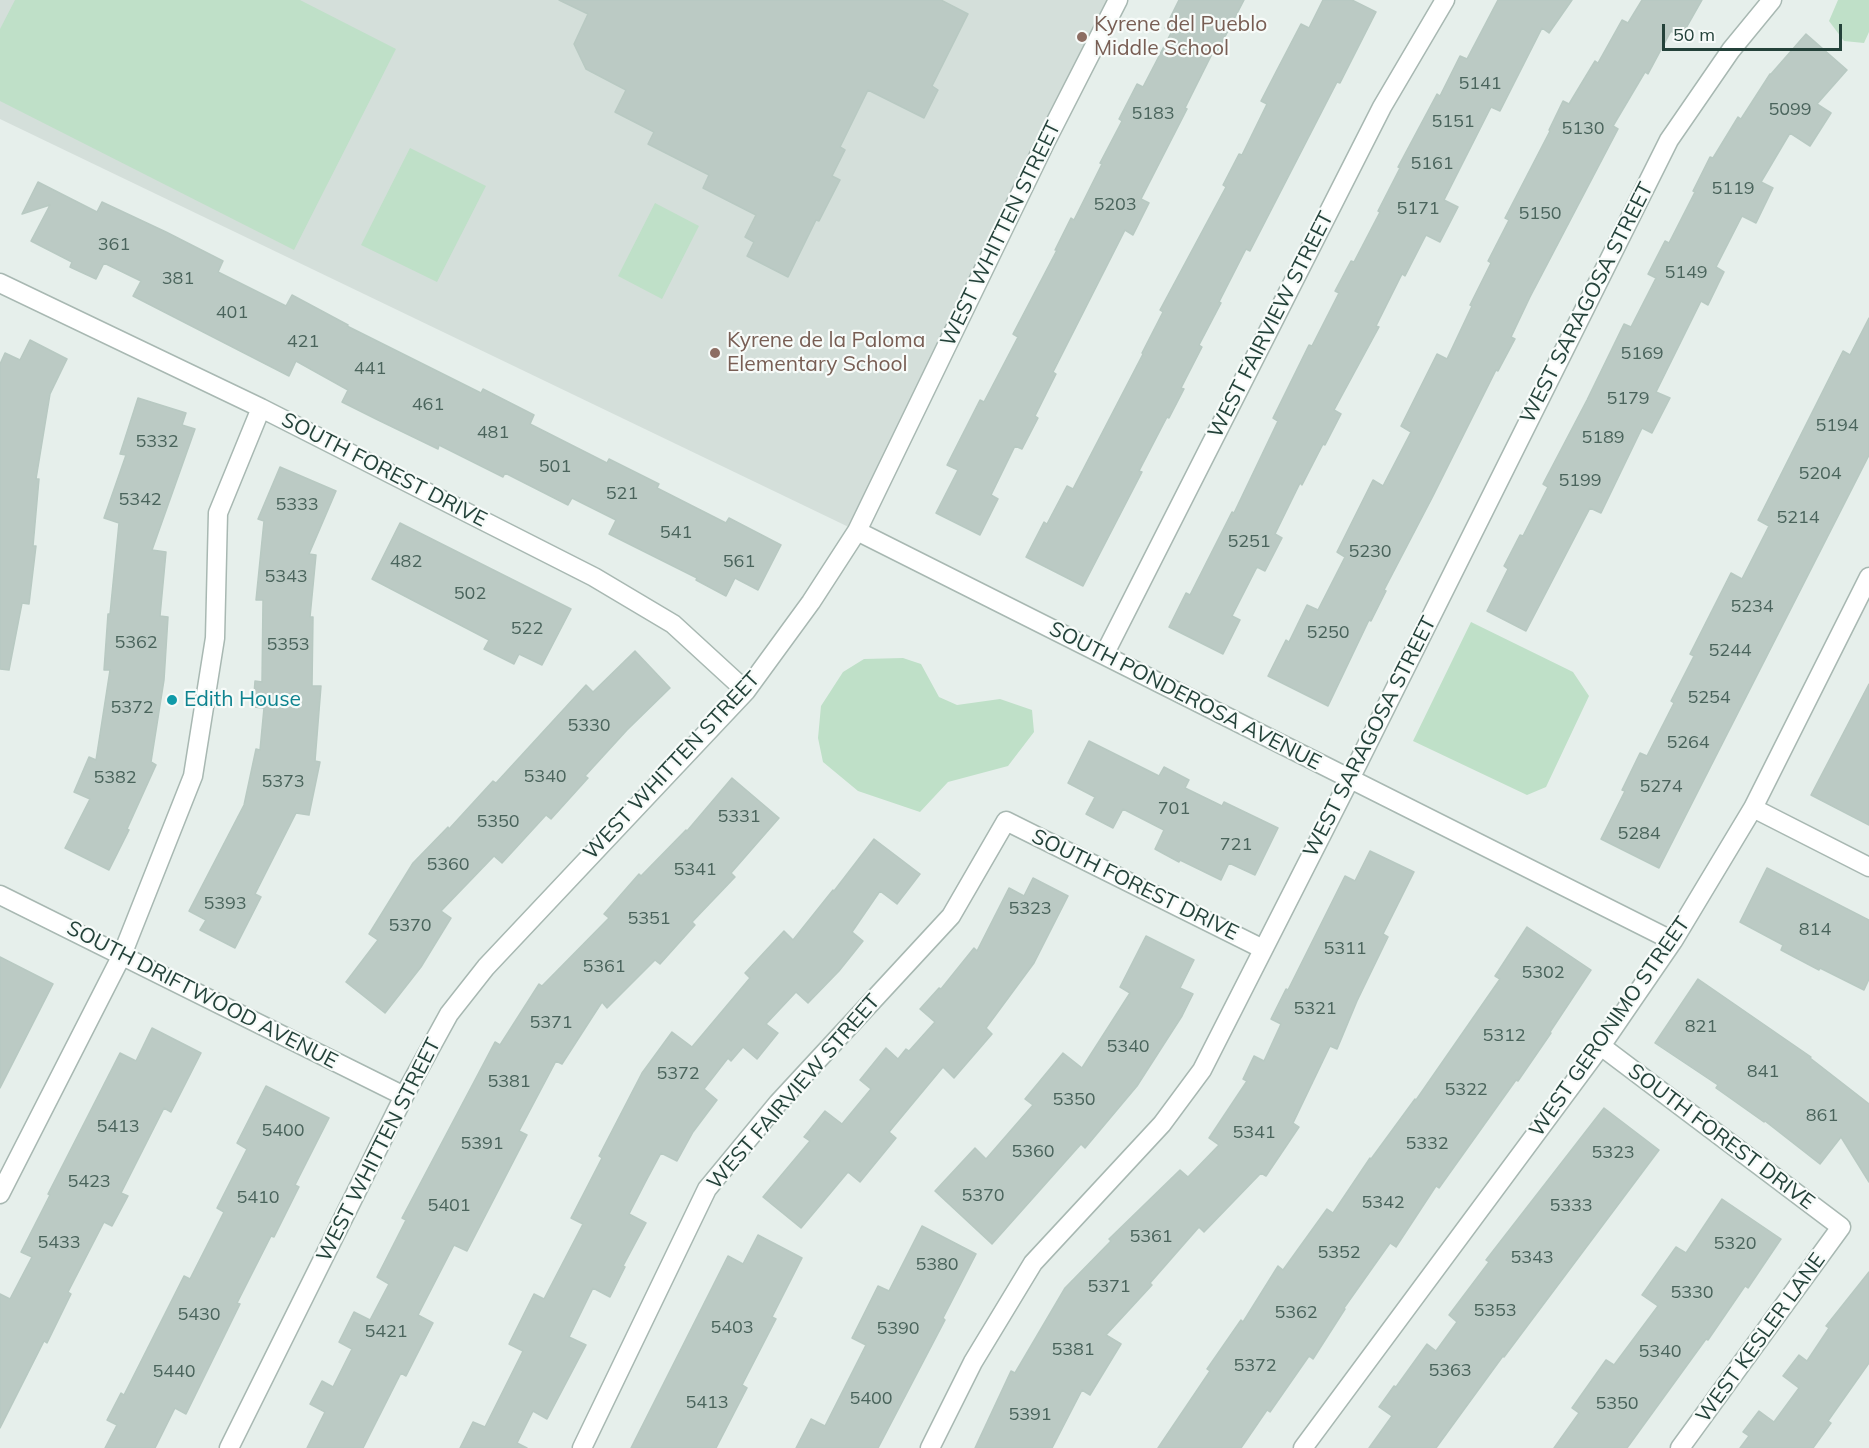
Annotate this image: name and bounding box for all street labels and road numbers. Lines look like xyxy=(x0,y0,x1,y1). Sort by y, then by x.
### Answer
street label: WEST WHITTEN STREET xyxy=(935,117,1067,351)
street label: WEST SARAGOSA STREET xyxy=(1515,178,1659,428)
street label: WEST FAIRVIEW STREET xyxy=(1203,208,1339,442)
street label: SOUTH FOREST DRIVE xyxy=(277,407,491,533)
street label: WEST SARAGOSA STREET xyxy=(1298,612,1442,862)
street label: SOUTH PONDEROSA AVENUE xyxy=(1045,616,1325,776)
street label: WEST WHITTEN STREET xyxy=(578,667,766,865)
street label: SOUTH FOREST DRIVE xyxy=(1028,824,1242,946)
street label: WEST GERONIMO STREET xyxy=(1524,912,1696,1142)
street label: SOUTH DRIFTWOOD AVENUE xyxy=(62,916,342,1074)
street label: WEST FAIRVIEW STREET xyxy=(702,989,886,1195)
street label: WEST WHITTEN STREET xyxy=(312,1034,446,1266)
street label: SOUTH FOREST DRIVE xyxy=(1623,1059,1819,1215)
street label: WEST KESLER LANE xyxy=(1691,1248,1831,1428)

